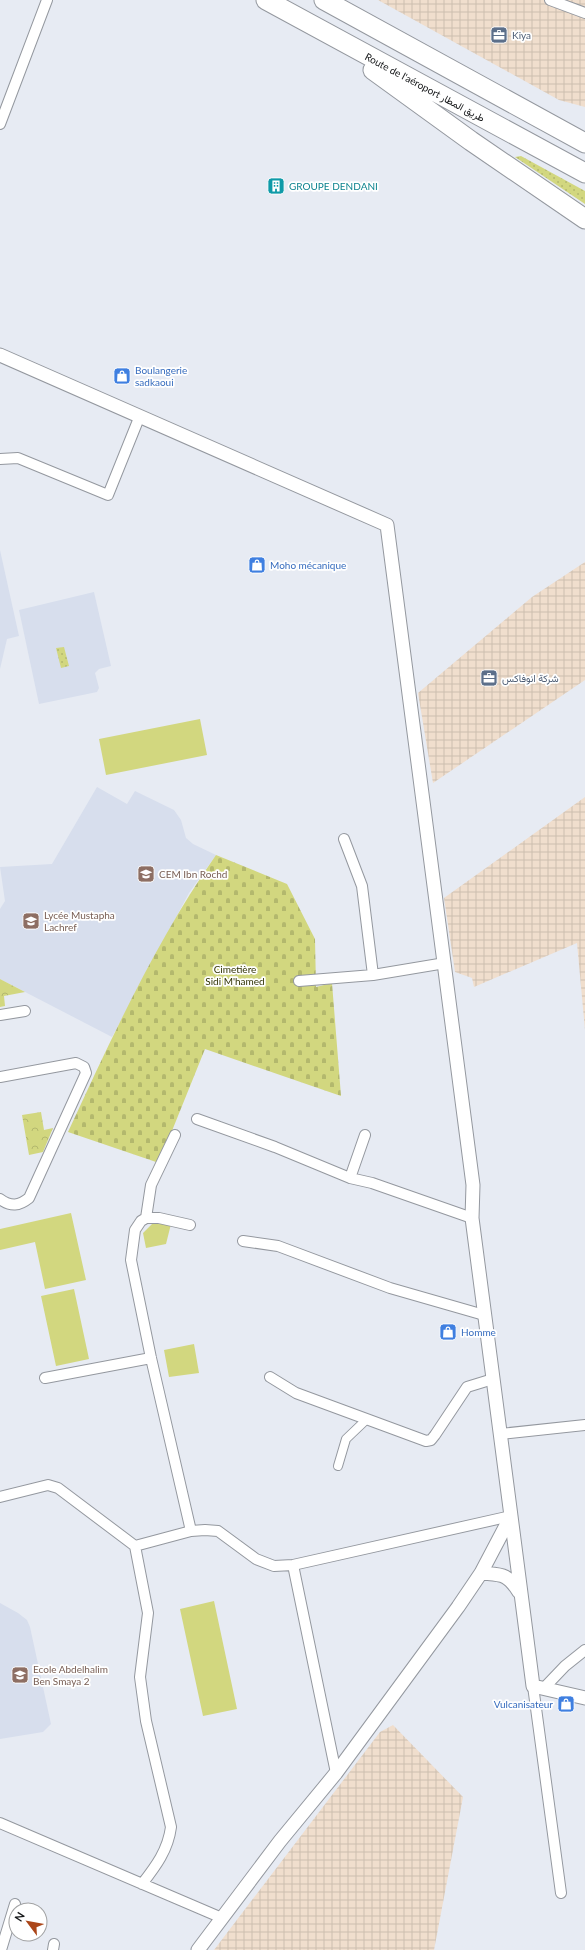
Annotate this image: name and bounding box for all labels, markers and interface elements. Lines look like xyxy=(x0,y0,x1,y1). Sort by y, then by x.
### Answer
office icon: Kiya xyxy=(489,25,509,45)
place label: Kiya xyxy=(512,29,531,41)
street label: Route de l'aéroport طريق المطار xyxy=(362,50,487,125)
building icon: GROUPE DENDANI xyxy=(266,176,286,196)
place label: GROUPE DENDANI xyxy=(289,180,378,192)
place label: Boulangerie sadkaoui xyxy=(135,364,187,388)
shop icon: Boulangerie sadkaoui xyxy=(112,366,132,386)
shop icon: Moho mécanique xyxy=(247,555,267,575)
place label: Moho mécanique xyxy=(270,559,346,571)
office icon: شركة انوفاكس xyxy=(479,668,499,688)
place label: شركة انوفاكس xyxy=(502,672,559,685)
school or university icon: CEM Ibn Rochd xyxy=(136,864,156,884)
place label: CEM Ibn Rochd xyxy=(159,868,227,880)
place label: Lycée Mustapha Lachref xyxy=(44,909,115,933)
school or university icon: Lycée Mustapha Lachref xyxy=(21,911,41,931)
park label: Cimetière Sidi M'hamed xyxy=(205,963,265,987)
shop icon: Homme xyxy=(438,1322,458,1342)
place label: Homme xyxy=(461,1326,496,1338)
place label: Ecole Abdelhalim Ben Smaya 2 xyxy=(33,1663,108,1687)
school or university icon: Ecole Abdelhalim Ben Smaya 2 xyxy=(10,1665,30,1685)
shop icon: Vulcanisateur xyxy=(556,1694,576,1714)
place label: Vulcanisateur xyxy=(494,1698,553,1710)
north arrow xyxy=(8,1902,48,1942)
text: N xyxy=(11,1909,27,1923)

